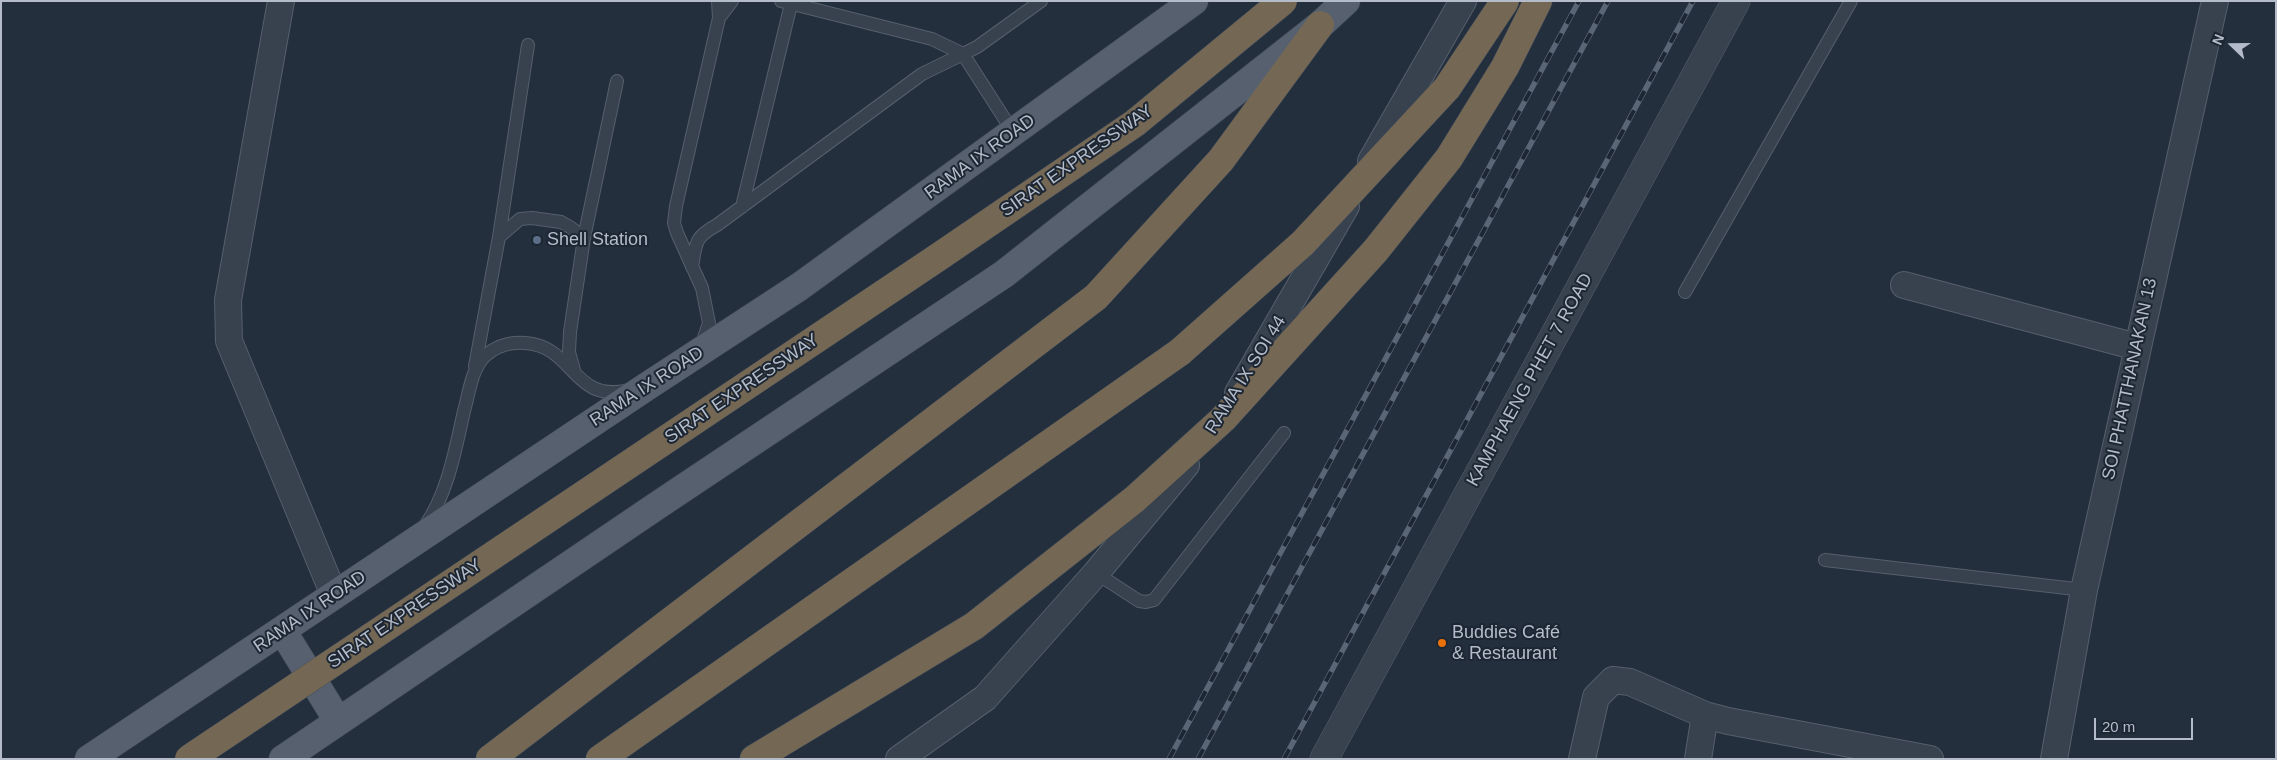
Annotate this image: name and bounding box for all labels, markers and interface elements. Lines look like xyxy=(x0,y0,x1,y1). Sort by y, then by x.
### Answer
north arrow xyxy=(2207,20,2257,70)
text: N xyxy=(2209,32,2227,47)
street label: SIRAT EXPRESSWAY xyxy=(997,100,1157,222)
street label: RAMA IX ROAD xyxy=(921,110,1039,204)
place label: Shell Station xyxy=(547,229,648,251)
marker: Shell Station xyxy=(531,234,543,246)
street label: KAMPHAENG PHET 7 ROAD xyxy=(1462,270,1598,490)
street label: SOI PHATTHANAKAN 13 xyxy=(2098,276,2162,482)
street label: RAMA IX SOI 44 xyxy=(1201,312,1291,438)
street label: SIRAT EXPRESSWAY xyxy=(661,330,823,448)
street label: RAMA IX ROAD xyxy=(586,342,708,432)
street label: SIRAT EXPRESSWAY xyxy=(324,555,486,673)
street label: RAMA IX ROAD xyxy=(250,566,370,658)
place label: Buddies Café & Restaurant xyxy=(1452,622,1560,664)
marker: Buddies Café & Restaurant xyxy=(1436,637,1448,649)
scale bar xyxy=(2097,708,2196,740)
text: 20 m xyxy=(2102,718,2135,735)

